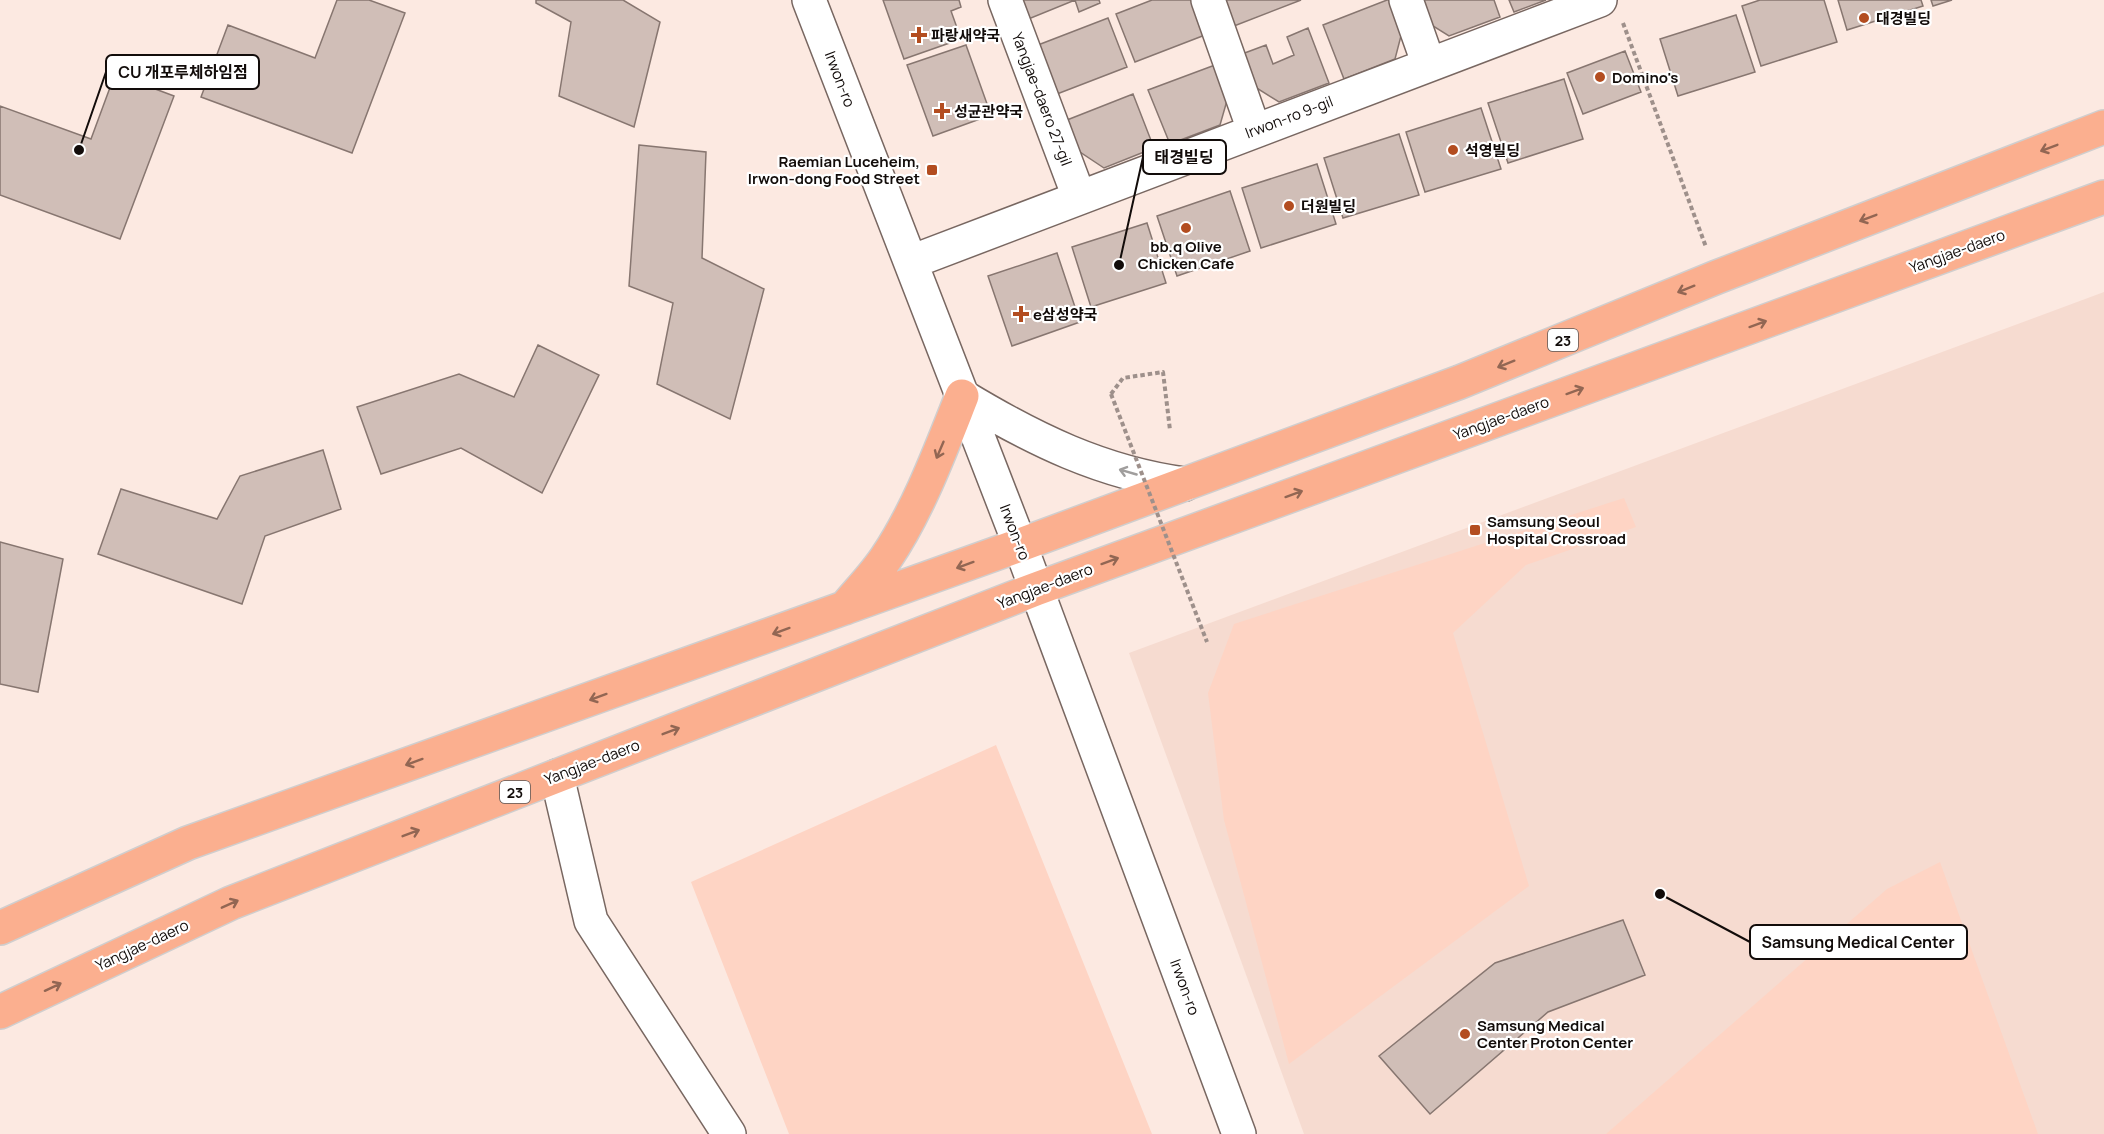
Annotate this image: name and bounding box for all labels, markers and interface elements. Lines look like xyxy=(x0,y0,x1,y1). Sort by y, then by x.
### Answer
place label: 대경빌딩 xyxy=(1876,8,1931,29)
marker: 대경빌딩 xyxy=(1857,11,1871,25)
place label: 파랑새약국 xyxy=(931,25,1000,46)
marker: 파랑새약국 xyxy=(912,28,926,42)
street label: Yangjae-daero 27-gil xyxy=(1007,29,1077,169)
street label: Irwon-ro xyxy=(820,48,860,110)
callout: CU 개포루체하임점 xyxy=(106,55,259,89)
text: CU 개포루체하임점 xyxy=(118,61,248,83)
place label: Domino's xyxy=(1612,67,1678,88)
marker: Domino's xyxy=(1593,70,1607,84)
street label: Irwon-ro 9-gil xyxy=(1242,91,1336,143)
place label: 성균관약국 xyxy=(954,101,1023,122)
marker: 성균관약국 xyxy=(935,104,949,118)
callout: 태경빌딩 xyxy=(1143,140,1226,174)
place label: 석영빌딩 xyxy=(1465,140,1520,161)
marker: 석영빌딩 xyxy=(1446,143,1460,157)
one-way arrow xyxy=(2041,143,2059,154)
text: 태경빌딩 xyxy=(1155,146,1213,168)
place label: Raemian Luceheim, Irwon-dong Food Street xyxy=(748,151,920,189)
marker: Raemian Luceheim, Irwon-dong Food Street xyxy=(925,163,939,177)
place label: 더원빌딩 xyxy=(1301,196,1356,217)
marker: 더원빌딩 xyxy=(1282,199,1296,213)
one-way arrow xyxy=(1859,214,1877,225)
marker: bb.q Olive Chicken Cafe xyxy=(1179,221,1193,235)
street label: Yangjae-daero xyxy=(1906,224,2008,278)
place label: bb.q Olive Chicken Cafe xyxy=(1138,236,1234,274)
one-way arrow xyxy=(1677,284,1696,295)
place label: e삼성약국 xyxy=(1033,304,1097,325)
marker: e삼성약국 xyxy=(1014,307,1028,321)
one-way arrow xyxy=(1748,317,1767,328)
road number: 23 xyxy=(1548,329,1578,351)
one-way arrow xyxy=(1497,359,1515,370)
one-way arrow xyxy=(1565,384,1584,395)
street label: Yangjae-daero xyxy=(1450,391,1552,445)
one-way arrow xyxy=(934,440,945,459)
one-way arrow xyxy=(1119,466,1138,477)
one-way arrow xyxy=(1284,488,1302,499)
street label: Irwon-ro xyxy=(995,501,1035,563)
place label: Samsung Seoul Hospital Crossroad xyxy=(1487,511,1626,549)
marker: Samsung Seoul Hospital Crossroad xyxy=(1468,523,1482,537)
one-way arrow xyxy=(1101,555,1119,566)
street label: Yangjae-daero xyxy=(994,558,1096,614)
one-way arrow xyxy=(956,561,975,572)
one-way arrow xyxy=(772,627,791,638)
one-way arrow xyxy=(589,692,608,703)
one-way arrow xyxy=(661,725,680,736)
street label: Yangjae-daero xyxy=(541,734,643,790)
one-way arrow xyxy=(405,758,424,769)
road number: 23 xyxy=(500,781,530,803)
one-way arrow xyxy=(401,827,420,838)
one-way arrow xyxy=(220,898,238,909)
street label: Yangjae-daero xyxy=(92,914,192,976)
callout: Samsung Medical Center xyxy=(1750,925,1967,959)
text: Samsung Medical Center xyxy=(1761,931,1955,953)
street label: Irwon-ro xyxy=(1165,956,1205,1018)
one-way arrow xyxy=(43,980,61,992)
place label: Samsung Medical Center Proton Center xyxy=(1477,1015,1633,1053)
marker: Samsung Medical Center Proton Center xyxy=(1458,1027,1472,1041)

